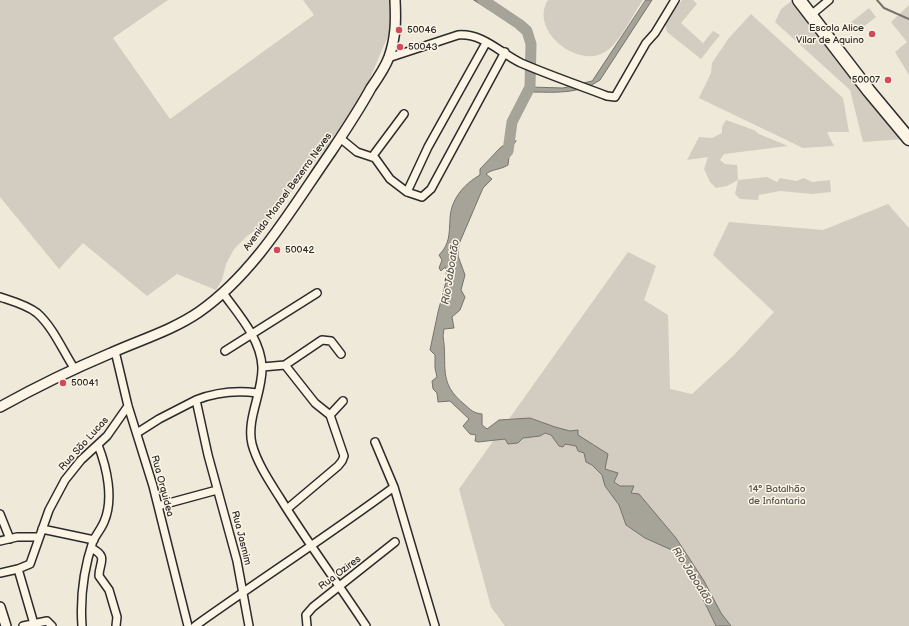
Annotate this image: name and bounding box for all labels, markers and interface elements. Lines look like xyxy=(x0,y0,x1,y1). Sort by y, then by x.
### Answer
place label: Escola Alice Vilar de Aquino xyxy=(796,22,864,46)
place label: 50046 xyxy=(407,24,437,36)
marker: 50046 xyxy=(394,25,404,35)
marker: Escola Alice Vilar de Aquino xyxy=(867,29,877,39)
place label: 50043 xyxy=(408,41,438,53)
marker: 50043 xyxy=(395,42,405,52)
place label: 50007 xyxy=(852,74,880,86)
marker: 50007 xyxy=(883,75,893,85)
street label: Avenida Manoel Bezerra Neves xyxy=(241,131,335,253)
water label: Rio Jaboatão xyxy=(439,238,463,306)
place label: 50042 xyxy=(285,244,314,256)
marker: 50042 xyxy=(272,245,282,255)
place label: 50041 xyxy=(71,377,98,389)
marker: 50041 xyxy=(58,378,68,388)
street label: Rua São Lucas xyxy=(57,415,111,473)
street label: Rua Orquidea xyxy=(148,454,176,518)
park label: 14° Batalhão de Infantaria xyxy=(748,483,806,506)
street label: Rua Jasmim xyxy=(228,510,254,566)
water label: Rio Jaboatão xyxy=(668,545,716,607)
street label: Rua Ozires xyxy=(316,553,364,593)

